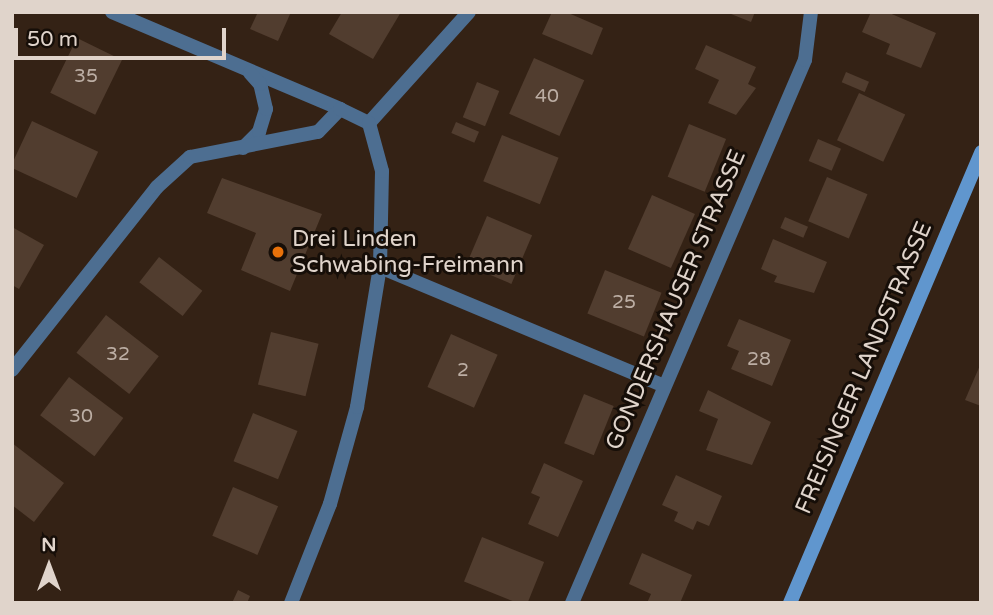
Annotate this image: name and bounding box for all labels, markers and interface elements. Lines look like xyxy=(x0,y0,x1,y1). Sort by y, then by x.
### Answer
scale bar xyxy=(18,14,229,58)
text: 50 m xyxy=(27,27,78,52)
house number: 35 xyxy=(74,66,98,88)
house number: 40 xyxy=(535,86,559,108)
street label: GONDERSHAUSER STRASSE xyxy=(600,146,752,454)
street label: FREISINGER LANDSTRASSE xyxy=(790,218,938,518)
place label: Drei Linden Schwabing-Freimann xyxy=(292,225,524,279)
marker: Drei Linden Schwabing-Freimann xyxy=(270,244,286,260)
house number: 25 xyxy=(612,292,636,314)
house number: 32 xyxy=(106,344,130,366)
house number: 28 xyxy=(747,349,771,371)
house number: 2 xyxy=(457,360,469,382)
house number: 30 xyxy=(69,406,93,428)
north arrow xyxy=(14,531,84,601)
text: N xyxy=(41,534,57,556)

